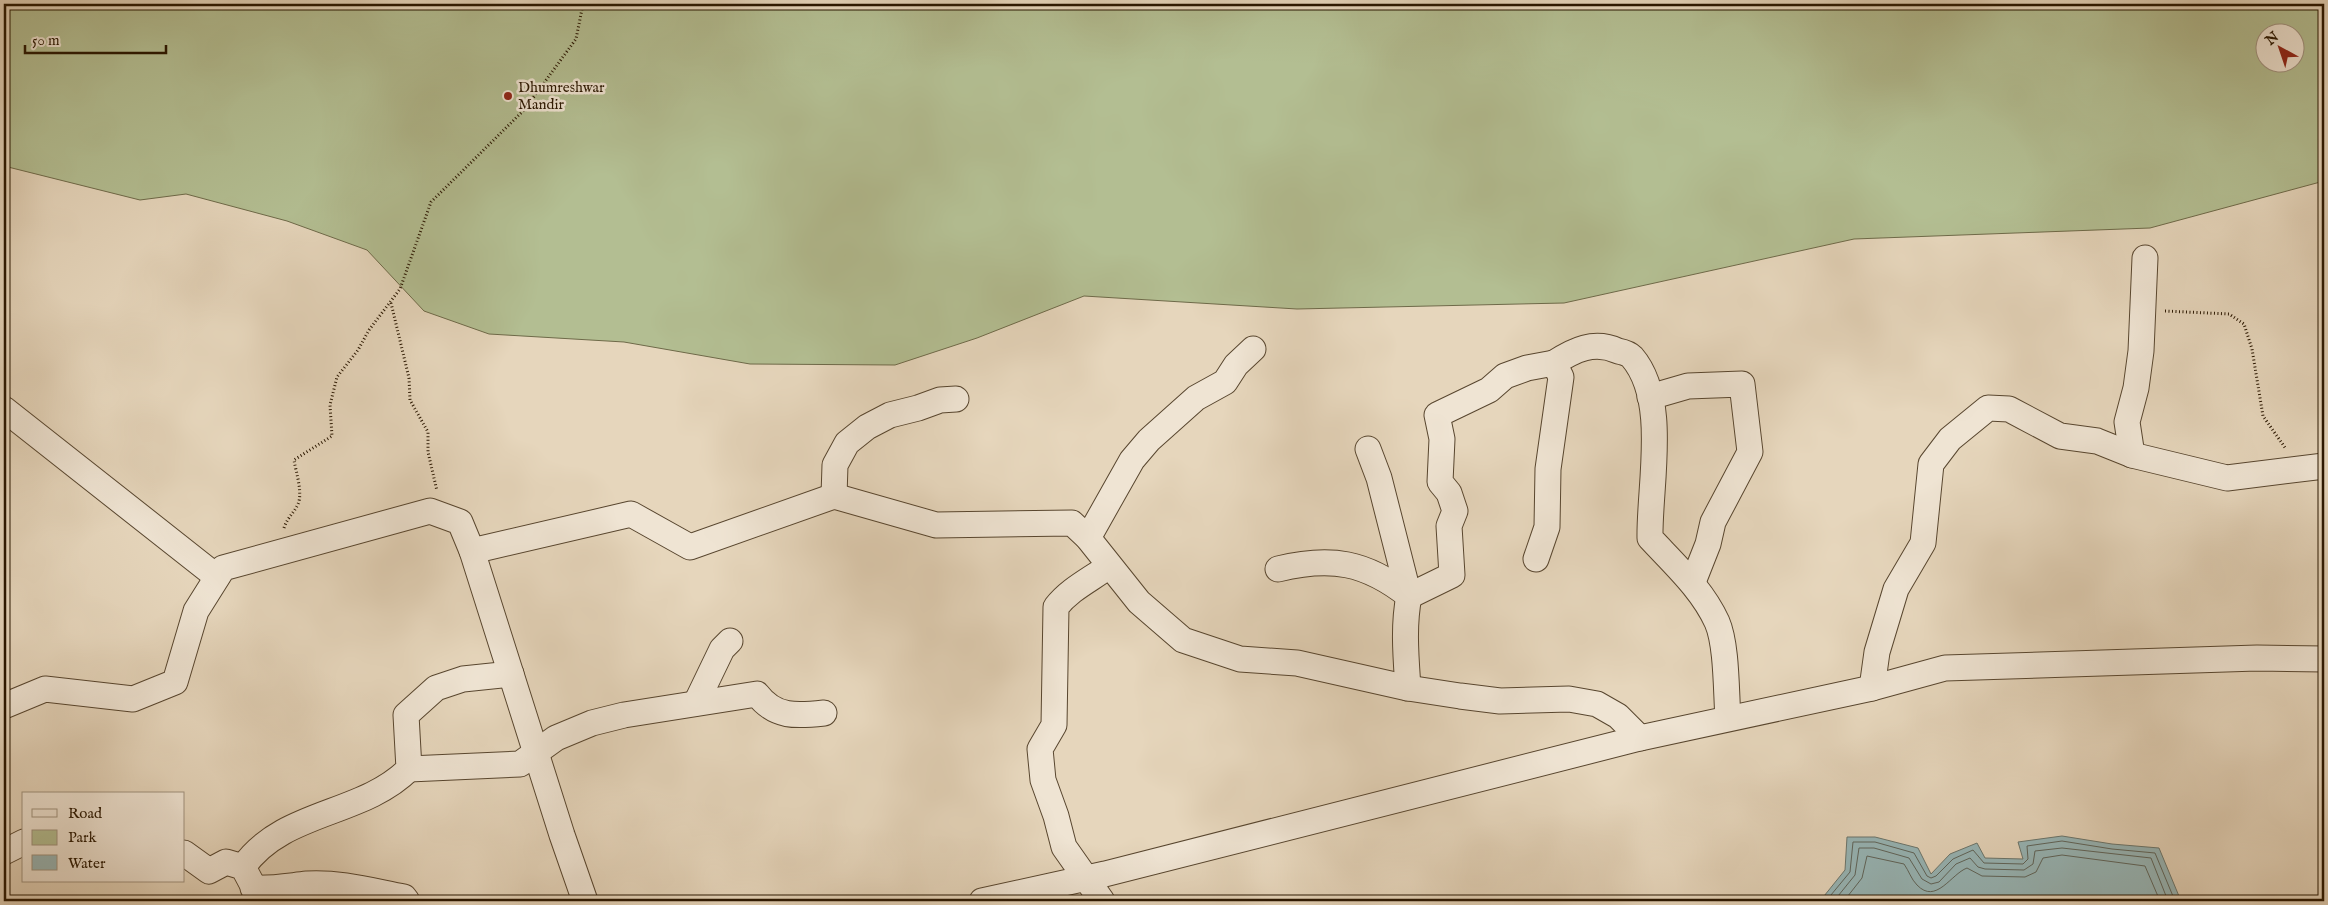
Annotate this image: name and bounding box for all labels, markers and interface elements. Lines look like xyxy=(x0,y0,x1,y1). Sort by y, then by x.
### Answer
scale bar xyxy=(25,22,166,54)
north arrow xyxy=(2256,22,2306,72)
text: N xyxy=(2261,28,2283,50)
text: 50 m xyxy=(32,31,60,50)
place label: Dhumreshwar Mandir xyxy=(518,78,605,114)
marker: Dhumreshwar Mandir xyxy=(502,90,514,102)
legend xyxy=(22,792,185,882)
text: Road xyxy=(68,804,103,823)
text: Park xyxy=(68,828,98,847)
text: Water xyxy=(68,854,106,873)

